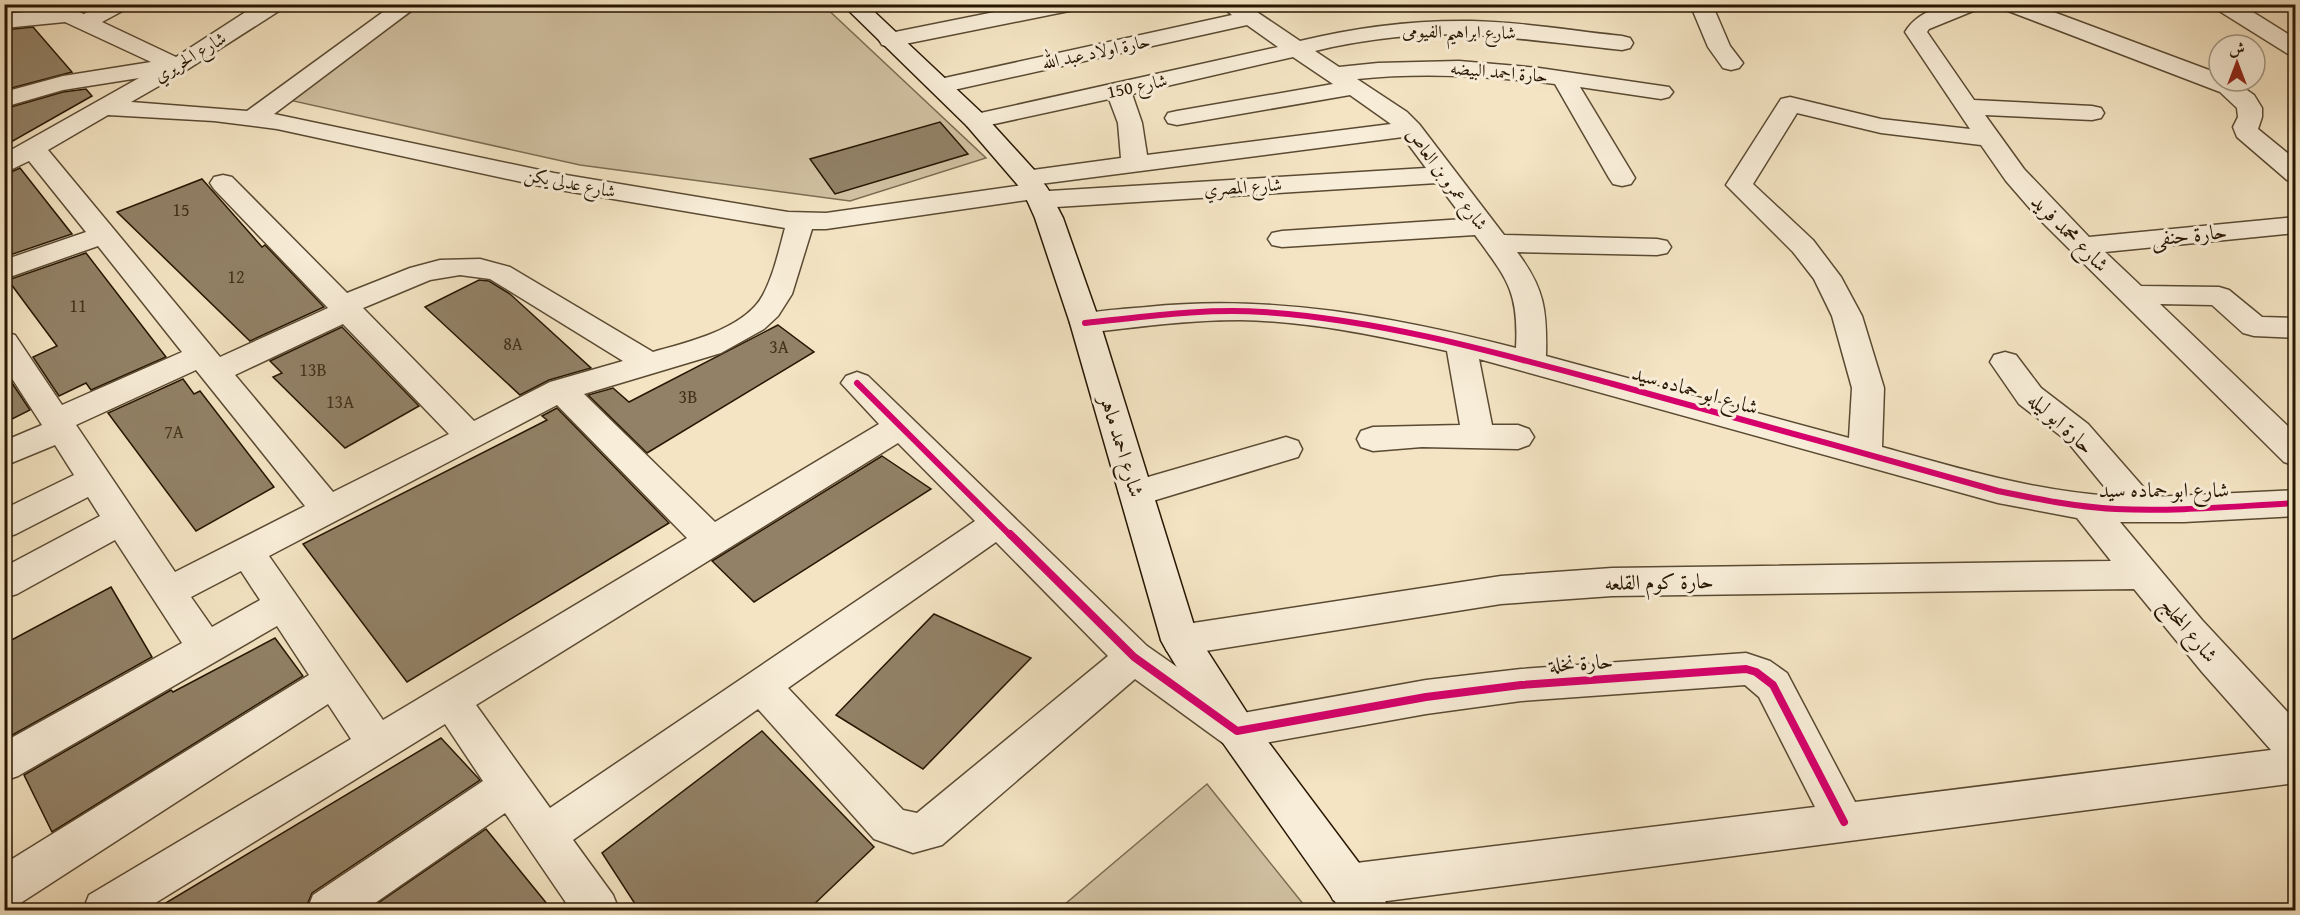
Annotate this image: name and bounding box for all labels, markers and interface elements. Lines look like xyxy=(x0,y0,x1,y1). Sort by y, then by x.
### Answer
street label: شارع ابراهيم الفيومى xyxy=(1402,17,1516,51)
street label: شارع الحريري xyxy=(148,24,232,91)
street label: حارة اولاد عبد الله xyxy=(1039,27,1153,76)
north arrow xyxy=(2207,33,2267,93)
text: ش xyxy=(2229,36,2245,60)
street label: حارة احمد البيضه xyxy=(1449,54,1549,89)
street label: شارع 150 xyxy=(1104,66,1170,107)
street label: شارع عمرو بن العاص xyxy=(1398,122,1495,237)
street label: شارع عدلى يكن xyxy=(522,160,618,207)
street label: شارع المصري xyxy=(1203,170,1283,205)
street label: شارع محمد فريد xyxy=(2022,186,2117,281)
house number: 15 xyxy=(172,196,190,223)
street label: حارة حنفى xyxy=(2149,215,2228,254)
house number: 12 xyxy=(227,263,245,290)
house number: 11 xyxy=(69,292,87,319)
house number: 8A xyxy=(503,330,523,357)
house number: 3A xyxy=(769,333,789,360)
house number: 13B xyxy=(299,356,327,383)
street label: شارع ابو حماده سيد xyxy=(1627,357,1762,425)
house number: 3B xyxy=(679,383,697,410)
street label: حارة ابو ليله xyxy=(2021,384,2101,461)
house number: 13A xyxy=(326,388,354,415)
street label: شارع احمد ماهر xyxy=(1089,389,1153,502)
house number: 7A xyxy=(164,418,184,445)
street label: شارع ابو حماده سيد xyxy=(2099,474,2229,508)
street label: حارة كوم القلعه xyxy=(1604,565,1714,601)
street label: شارع المحلج xyxy=(2150,590,2226,672)
street label: حارة نخلة xyxy=(1547,645,1614,680)

